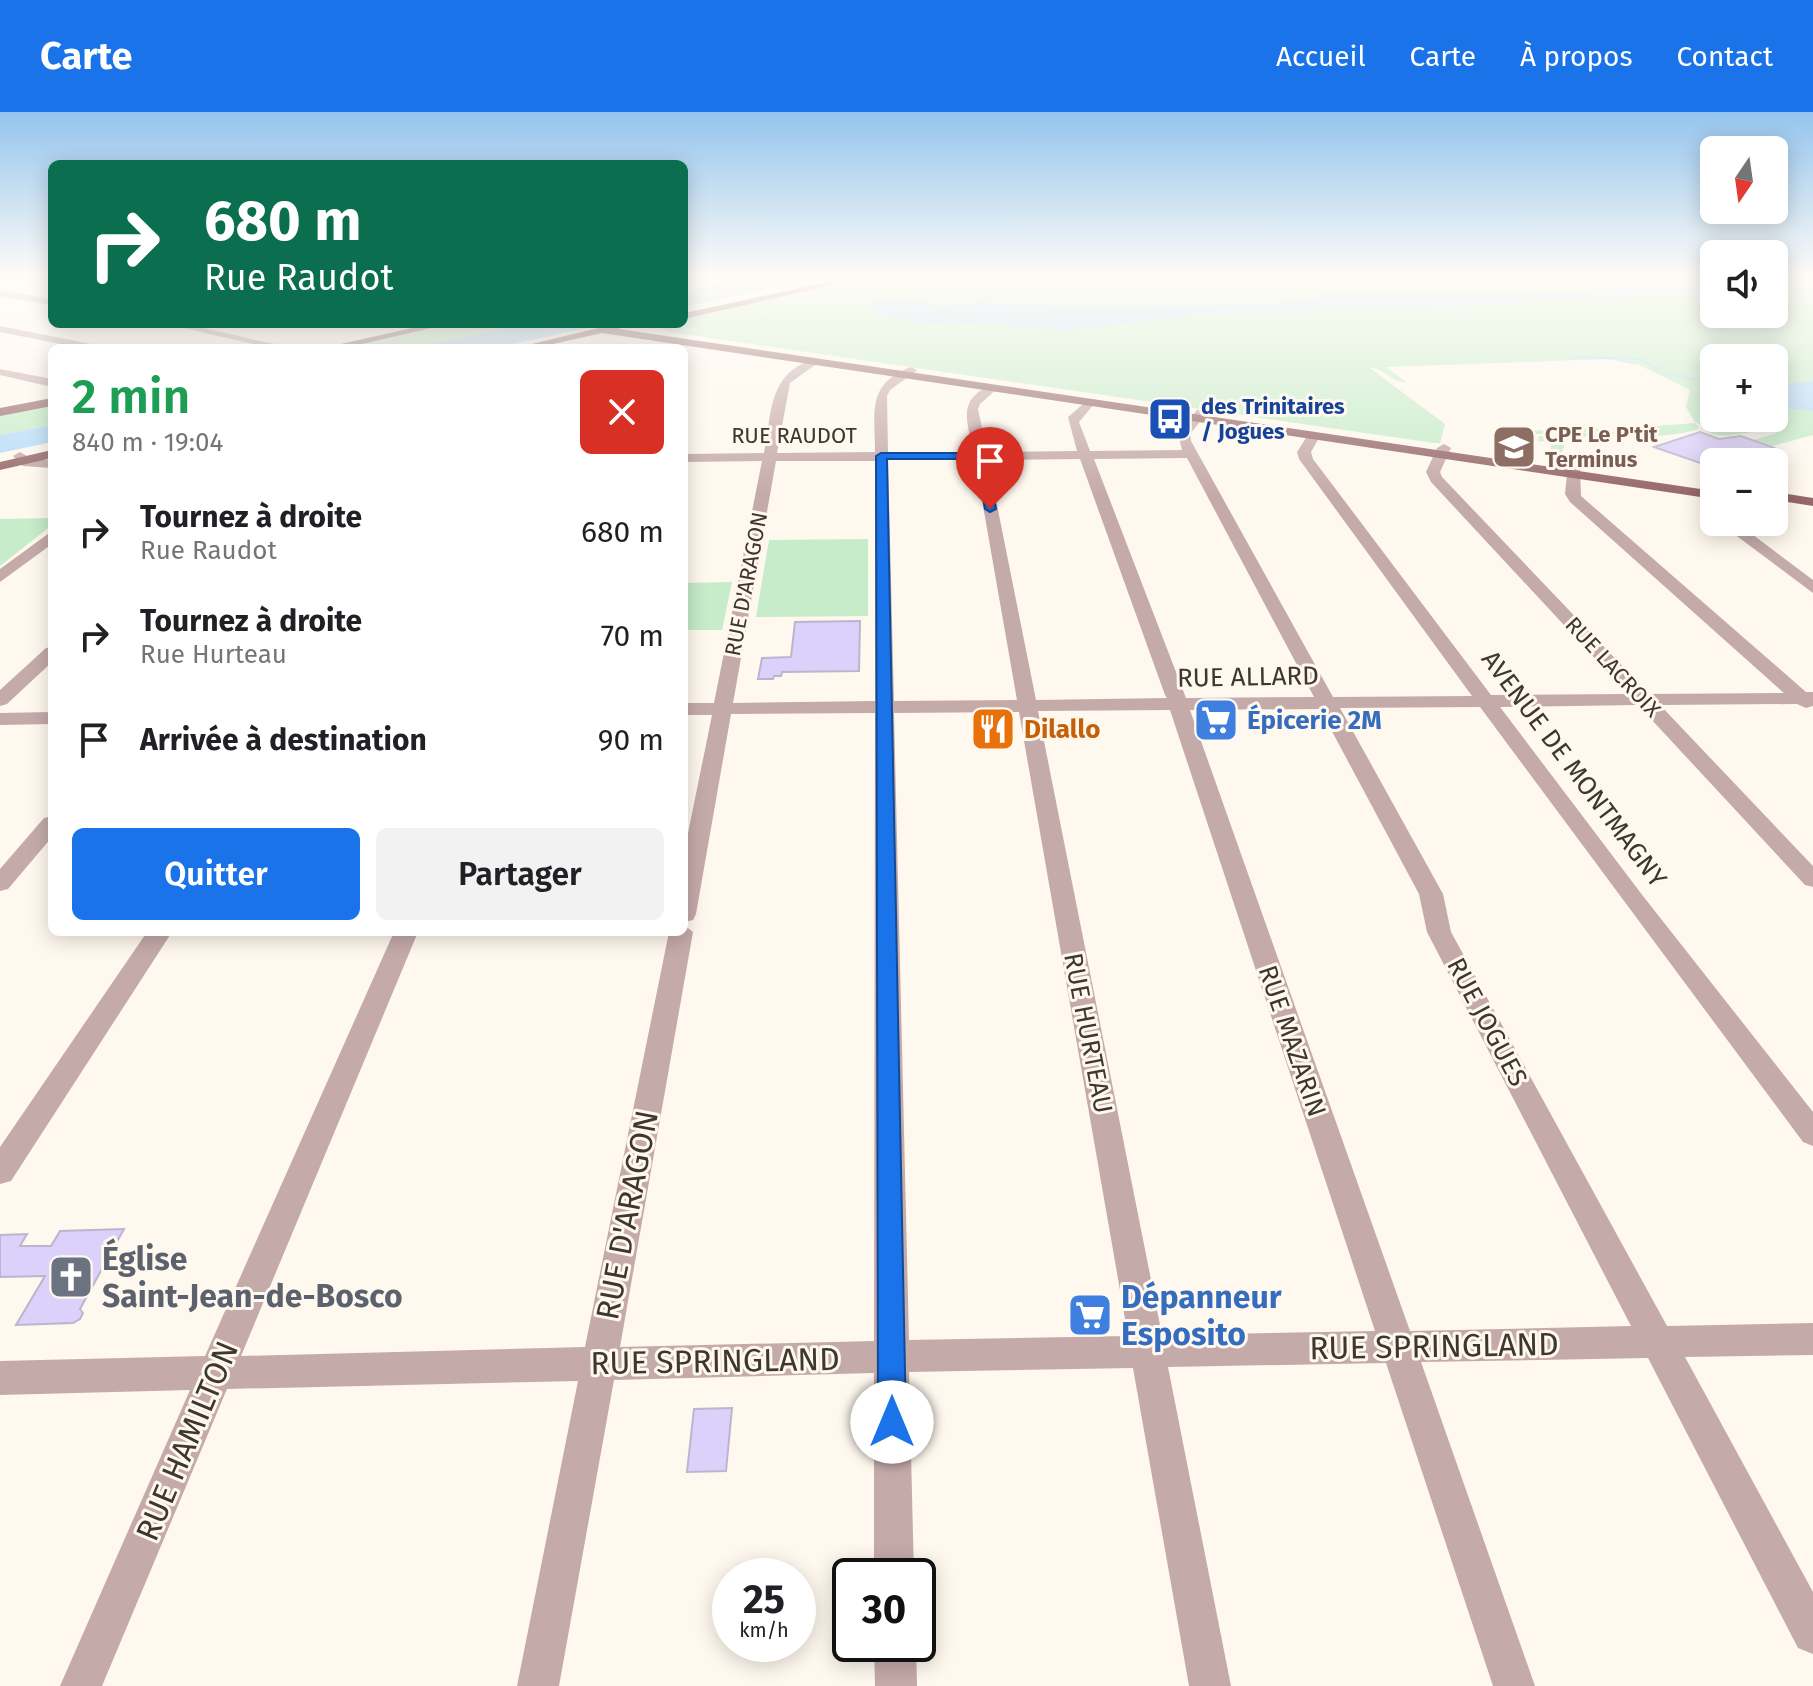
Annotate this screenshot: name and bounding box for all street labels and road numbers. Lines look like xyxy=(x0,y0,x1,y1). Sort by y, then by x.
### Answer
street label: RUE RAUDOT xyxy=(731,422,857,449)
street label: RUE D'ARAGON xyxy=(719,510,773,658)
street label: RUE LACROIX xyxy=(1560,611,1666,723)
street label: AVENUE DE MONTMAGNY xyxy=(1475,645,1674,894)
street label: RUE ALLARD xyxy=(1177,660,1319,694)
street label: RUE HURTEAU xyxy=(1057,950,1119,1116)
street label: RUE JOGUES xyxy=(1440,953,1534,1091)
street label: RUE MAZARIN xyxy=(1252,961,1332,1121)
street label: RUE D'ARAGON xyxy=(588,1107,666,1323)
street label: RUE SPRINGLAND xyxy=(1309,1325,1559,1367)
street label: RUE HAMILTON xyxy=(128,1336,246,1546)
street label: RUE SPRINGLAND xyxy=(590,1340,840,1382)

